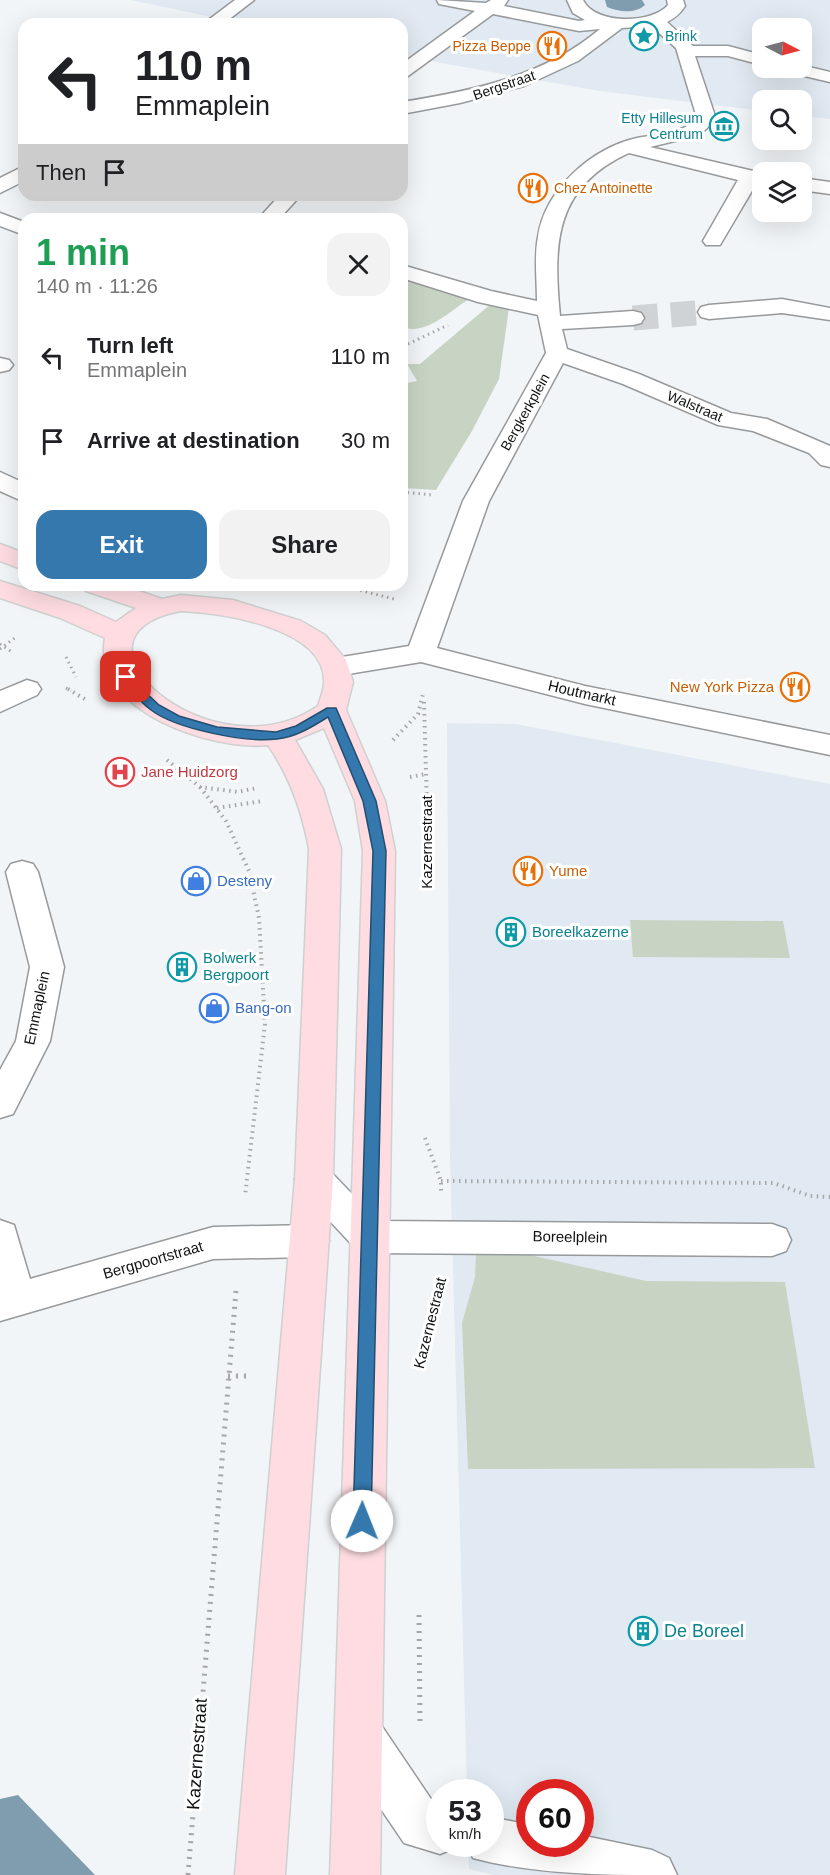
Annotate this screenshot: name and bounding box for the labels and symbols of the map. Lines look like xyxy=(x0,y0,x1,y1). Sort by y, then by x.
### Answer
north arrow xyxy=(752,18,812,78)
place icon: Brink xyxy=(628,20,660,52)
place label: Brink xyxy=(665,28,698,44)
restaurant icon: Pizza Beppe xyxy=(536,30,568,62)
place label: Pizza Beppe xyxy=(452,38,531,54)
street label: Bergstraat xyxy=(471,67,537,103)
place label: Etty Hillesum Centrum xyxy=(621,110,703,142)
museum icon: Etty Hillesum Centrum xyxy=(708,110,740,142)
restaurant icon: Chez Antoinette xyxy=(517,172,549,204)
place label: Chez Antoinette xyxy=(554,180,653,196)
street label: Bergkerkplein xyxy=(497,371,553,453)
street label: Walstraat xyxy=(665,387,725,425)
pin xyxy=(100,651,151,702)
restaurant icon: New York Pizza xyxy=(779,671,811,703)
street label: Houtmarkt xyxy=(546,676,619,709)
place label: New York Pizza xyxy=(670,678,775,695)
hospital icon: Jane Huidzorg xyxy=(104,756,136,788)
place label: Jane Huidzorg xyxy=(141,763,238,780)
street label: Kazernestraat xyxy=(418,794,435,889)
restaurant icon: Yume xyxy=(512,855,544,887)
place label: Yume xyxy=(549,862,587,879)
shop icon: Desteny xyxy=(180,865,212,897)
place label: Desteny xyxy=(217,872,273,889)
building icon: Boreelkazerne xyxy=(495,916,527,948)
place label: Boreelkazerne xyxy=(532,923,629,940)
place label: Bolwerk Bergpoort xyxy=(203,949,270,983)
building icon: Bolwerk Bergpoort xyxy=(166,951,198,983)
street label: Emmaplein xyxy=(20,969,53,1046)
shop icon: Bang-on xyxy=(198,992,230,1024)
place label: Bang-on xyxy=(235,999,292,1016)
street label: Boreelplein xyxy=(532,1227,608,1246)
street label: Bergpoortstraat xyxy=(101,1237,206,1282)
street label: Kazernestraat xyxy=(410,1275,449,1370)
position arrow xyxy=(330,1489,394,1553)
building icon: De Boreel xyxy=(627,1615,659,1647)
place label: De Boreel xyxy=(664,1621,744,1641)
street label: Kazernestraat xyxy=(183,1697,211,1811)
speed limit sign: 60 xyxy=(516,1779,594,1857)

